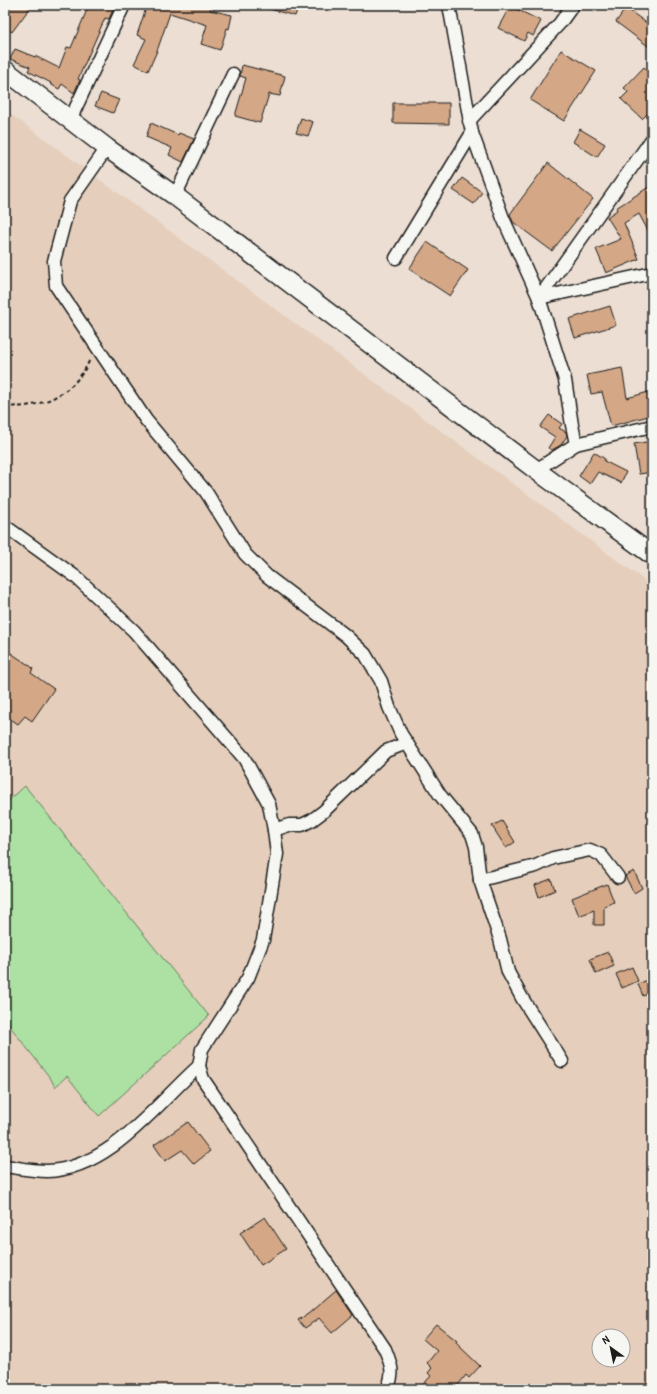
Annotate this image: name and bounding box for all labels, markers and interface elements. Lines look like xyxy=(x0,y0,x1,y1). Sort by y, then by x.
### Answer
north arrow xyxy=(591,1328,631,1368)
text: N xyxy=(599,1332,612,1347)

